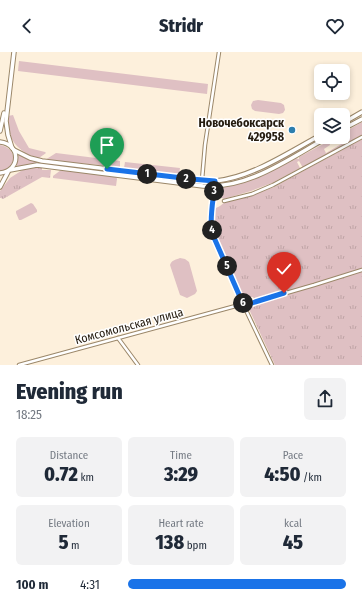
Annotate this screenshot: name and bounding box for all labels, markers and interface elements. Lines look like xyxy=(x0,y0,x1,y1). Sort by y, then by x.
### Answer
icon: back xyxy=(16,15,38,37)
text: Stridr xyxy=(159,15,203,37)
icon: heart xyxy=(324,15,346,37)
map controls xyxy=(314,64,350,144)
button: locate xyxy=(314,64,350,100)
button: layers xyxy=(314,108,350,144)
place label: Новочебоксарск 429958 xyxy=(199,116,285,144)
marker: Новочебоксарск 429958 xyxy=(287,125,297,135)
pin xyxy=(90,128,124,169)
icon: arrive xyxy=(96,134,118,156)
pin: 1 xyxy=(137,164,157,184)
text: 1 xyxy=(145,167,149,180)
pin: 2 xyxy=(176,169,196,189)
text: 2 xyxy=(183,172,189,185)
pin: 3 xyxy=(204,181,224,201)
text: 3 xyxy=(211,184,217,197)
pin: 4 xyxy=(202,220,222,240)
text: 4 xyxy=(209,223,215,236)
pin xyxy=(267,252,301,293)
pin: 5 xyxy=(217,256,237,276)
icon: check xyxy=(273,258,295,280)
text: 5 xyxy=(224,259,230,272)
pin: 6 xyxy=(233,293,253,313)
text: 6 xyxy=(240,296,246,309)
street label: Комсомольская улица xyxy=(73,305,185,347)
text: Evening run xyxy=(16,378,123,405)
button: share xyxy=(304,378,346,420)
text: 18:25 xyxy=(16,407,42,422)
text: Distance xyxy=(50,449,88,462)
text: Time xyxy=(170,449,192,462)
text: Pace xyxy=(283,449,303,462)
text: 0.72 xyxy=(44,462,78,486)
text: 3:29 xyxy=(164,462,198,486)
text: 4:50 xyxy=(264,462,301,486)
text: km xyxy=(78,471,94,484)
text: /km xyxy=(301,471,322,484)
text: Elevation xyxy=(48,517,90,530)
text: Heart rate xyxy=(158,517,204,530)
text: kcal xyxy=(284,517,302,530)
text: 5 xyxy=(58,530,68,554)
text: 138 xyxy=(155,530,184,554)
text: 45 xyxy=(283,530,303,554)
text: m xyxy=(68,539,80,552)
text: bpm xyxy=(184,539,207,552)
text: 100 m xyxy=(16,577,48,592)
text: 4:31 xyxy=(80,577,100,592)

